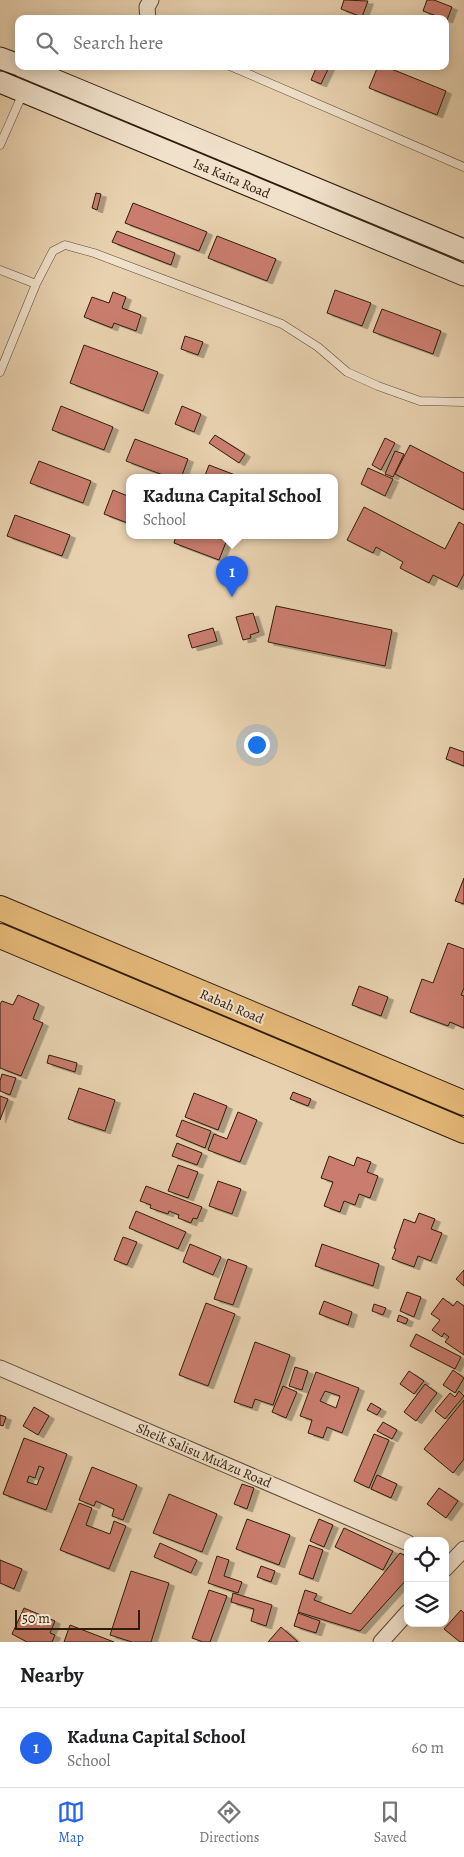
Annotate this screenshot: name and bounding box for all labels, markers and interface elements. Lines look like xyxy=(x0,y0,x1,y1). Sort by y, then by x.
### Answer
search box xyxy=(15,15,449,70)
icon: search xyxy=(33,29,61,57)
text: Search here xyxy=(73,30,163,56)
street label: Isa Kaita Road xyxy=(190,154,274,203)
popup xyxy=(126,474,338,539)
text: Kaduna Capital School xyxy=(143,483,321,509)
text: School xyxy=(143,509,186,531)
pin: 1 xyxy=(216,556,248,597)
your location xyxy=(244,732,270,758)
street label: Rabah Road xyxy=(197,984,267,1029)
street label: Sheik Salisu Mu'Azu Road xyxy=(133,1418,275,1493)
map controls xyxy=(404,1537,449,1627)
button: locate xyxy=(404,1537,449,1582)
button: layers xyxy=(404,1582,449,1627)
scale bar xyxy=(15,1607,140,1630)
text: 50 m xyxy=(22,1609,50,1628)
text: Nearby xyxy=(20,1661,83,1689)
text: Kaduna Capital School xyxy=(67,1724,246,1750)
text: 1 xyxy=(33,1737,39,1759)
text: 60 m xyxy=(412,1737,444,1759)
text: School xyxy=(67,1750,110,1772)
tab: Map xyxy=(57,1798,85,1847)
tab: Directions xyxy=(199,1798,259,1847)
tab: Saved xyxy=(374,1798,407,1847)

